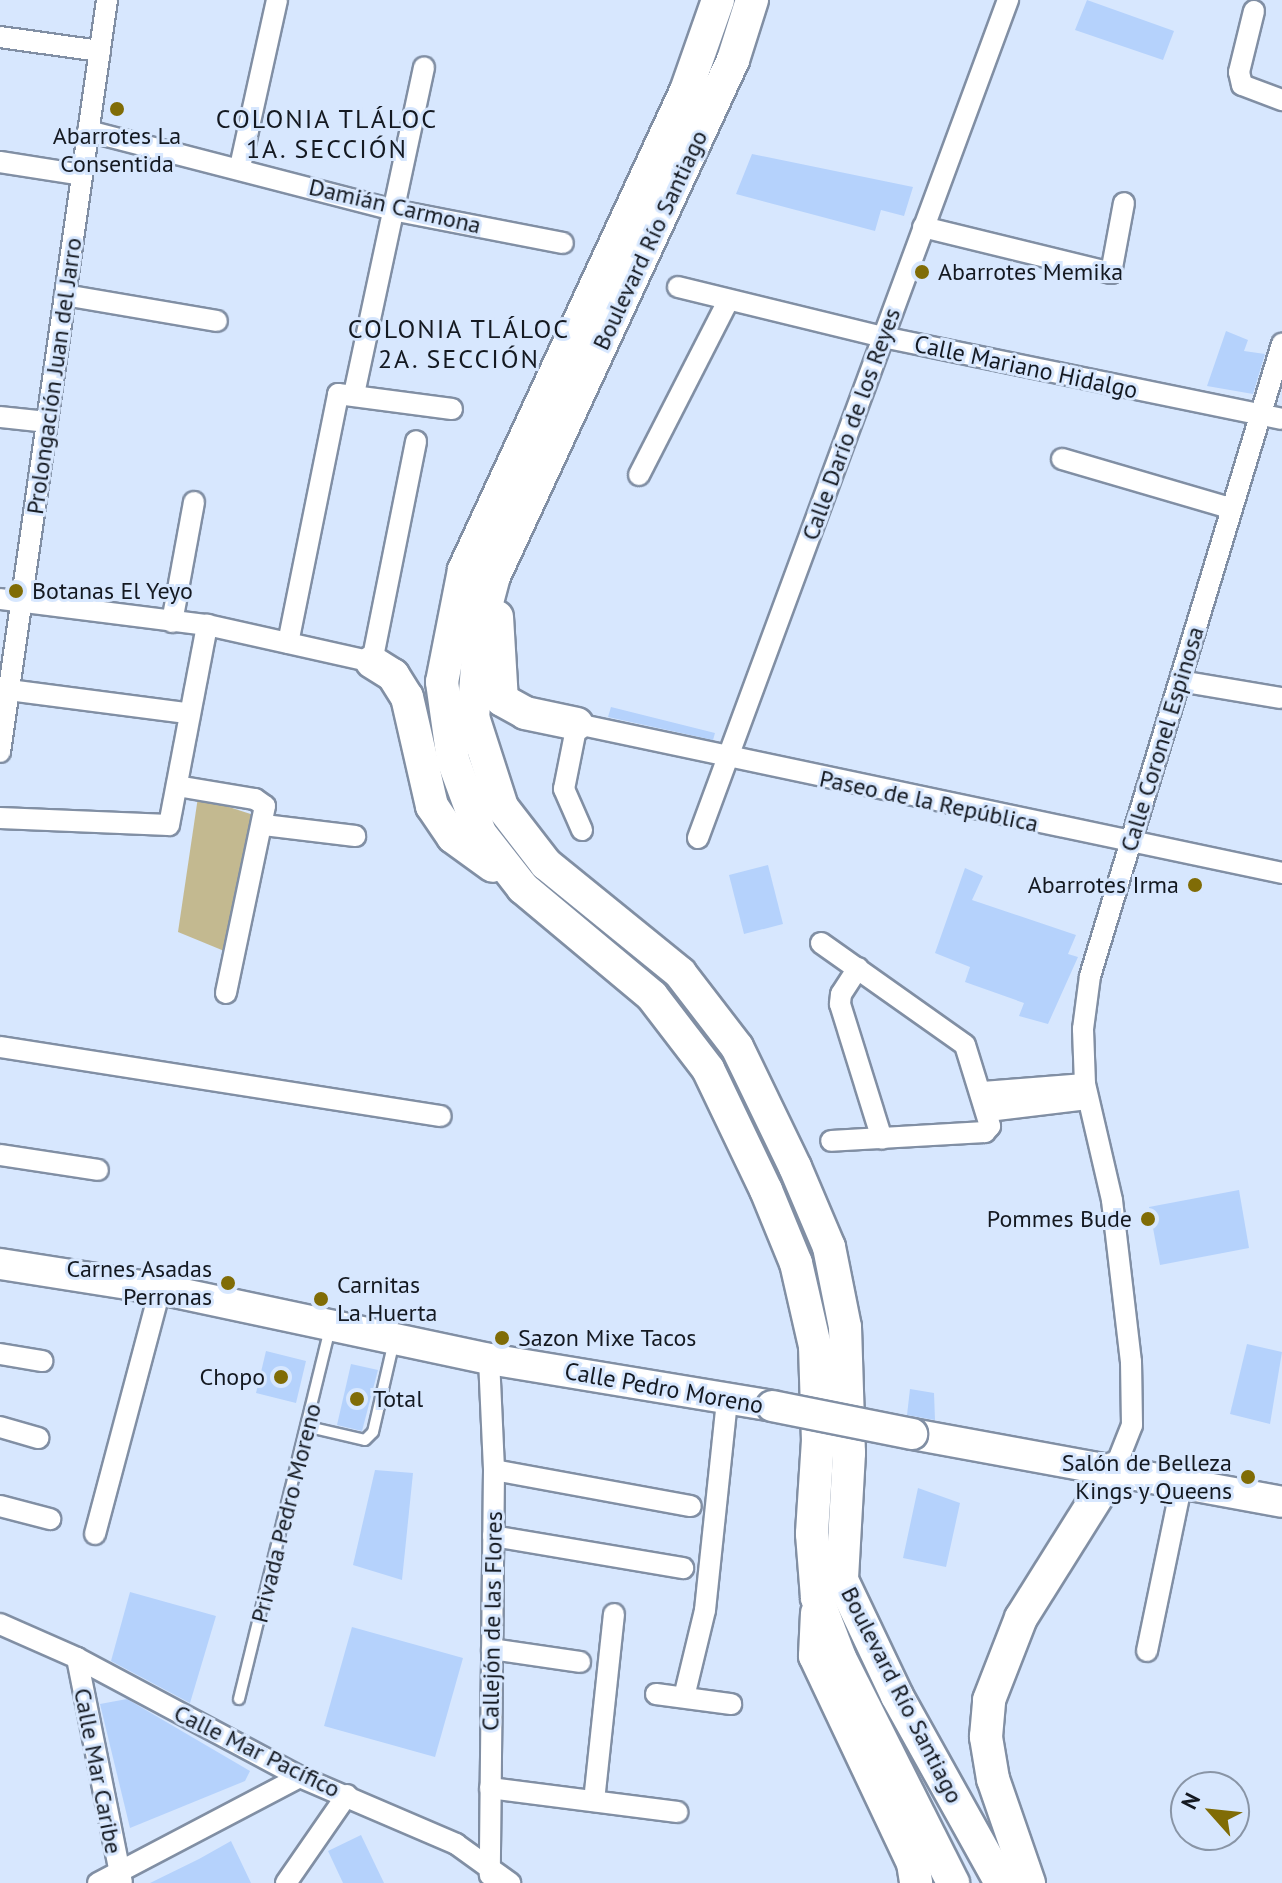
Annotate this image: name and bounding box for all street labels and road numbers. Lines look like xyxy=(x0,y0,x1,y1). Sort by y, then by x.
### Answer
street label: Boulevard Río Santiago xyxy=(586,126,714,354)
street label: Damián Carmona xyxy=(306,172,484,240)
street label: Prolongación Juan del Jarro xyxy=(20,236,88,516)
street label: Calle Darío de los Reyes xyxy=(796,304,906,544)
street label: Calle Mariano Hidalgo xyxy=(912,329,1140,405)
street label: Calle Coronel Espinosa xyxy=(1114,623,1210,855)
street label: Paseo de la República xyxy=(817,764,1041,838)
street label: Calle Pedro Moreno xyxy=(562,1356,766,1420)
street label: Privada Pedro Moreno xyxy=(245,1400,327,1626)
street label: Callejón de las Flores xyxy=(476,1511,508,1731)
street label: Boulevard Río Santiago xyxy=(835,1582,969,1808)
street label: Calle Mar Caribe xyxy=(68,1686,128,1856)
street label: Calle Mar Pacífico xyxy=(169,1698,345,1804)

